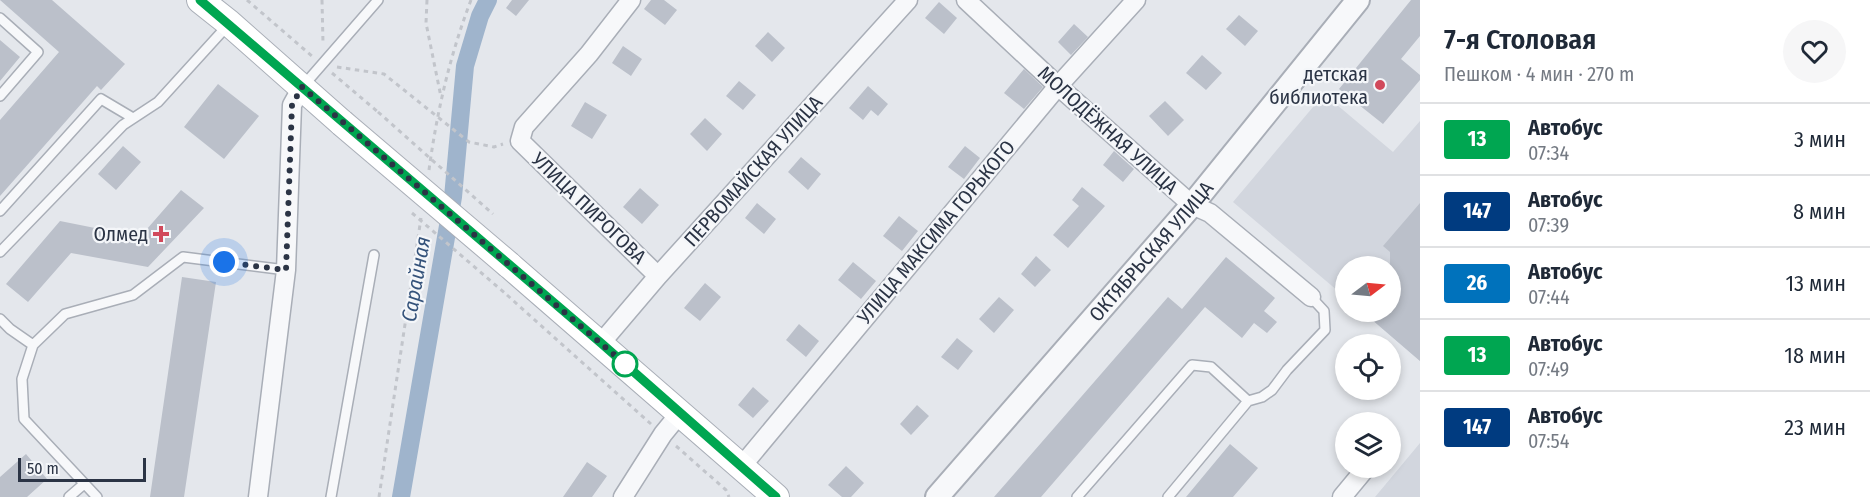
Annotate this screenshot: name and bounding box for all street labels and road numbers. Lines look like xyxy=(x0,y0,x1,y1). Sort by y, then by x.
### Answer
street label: МОЛОДЁЖНАЯ УЛИЦА xyxy=(1033,61,1183,199)
street label: ПЕРВОМАЙСКАЯ УЛИЦА xyxy=(679,90,827,251)
street label: УЛИЦА МАКСИМА ГОРЬКОГО xyxy=(851,135,1020,330)
street label: УЛИЦА ПИРОГОВА xyxy=(526,147,652,269)
street label: ОКТЯБРЬСКАЯ УЛИЦА xyxy=(1084,176,1219,326)

